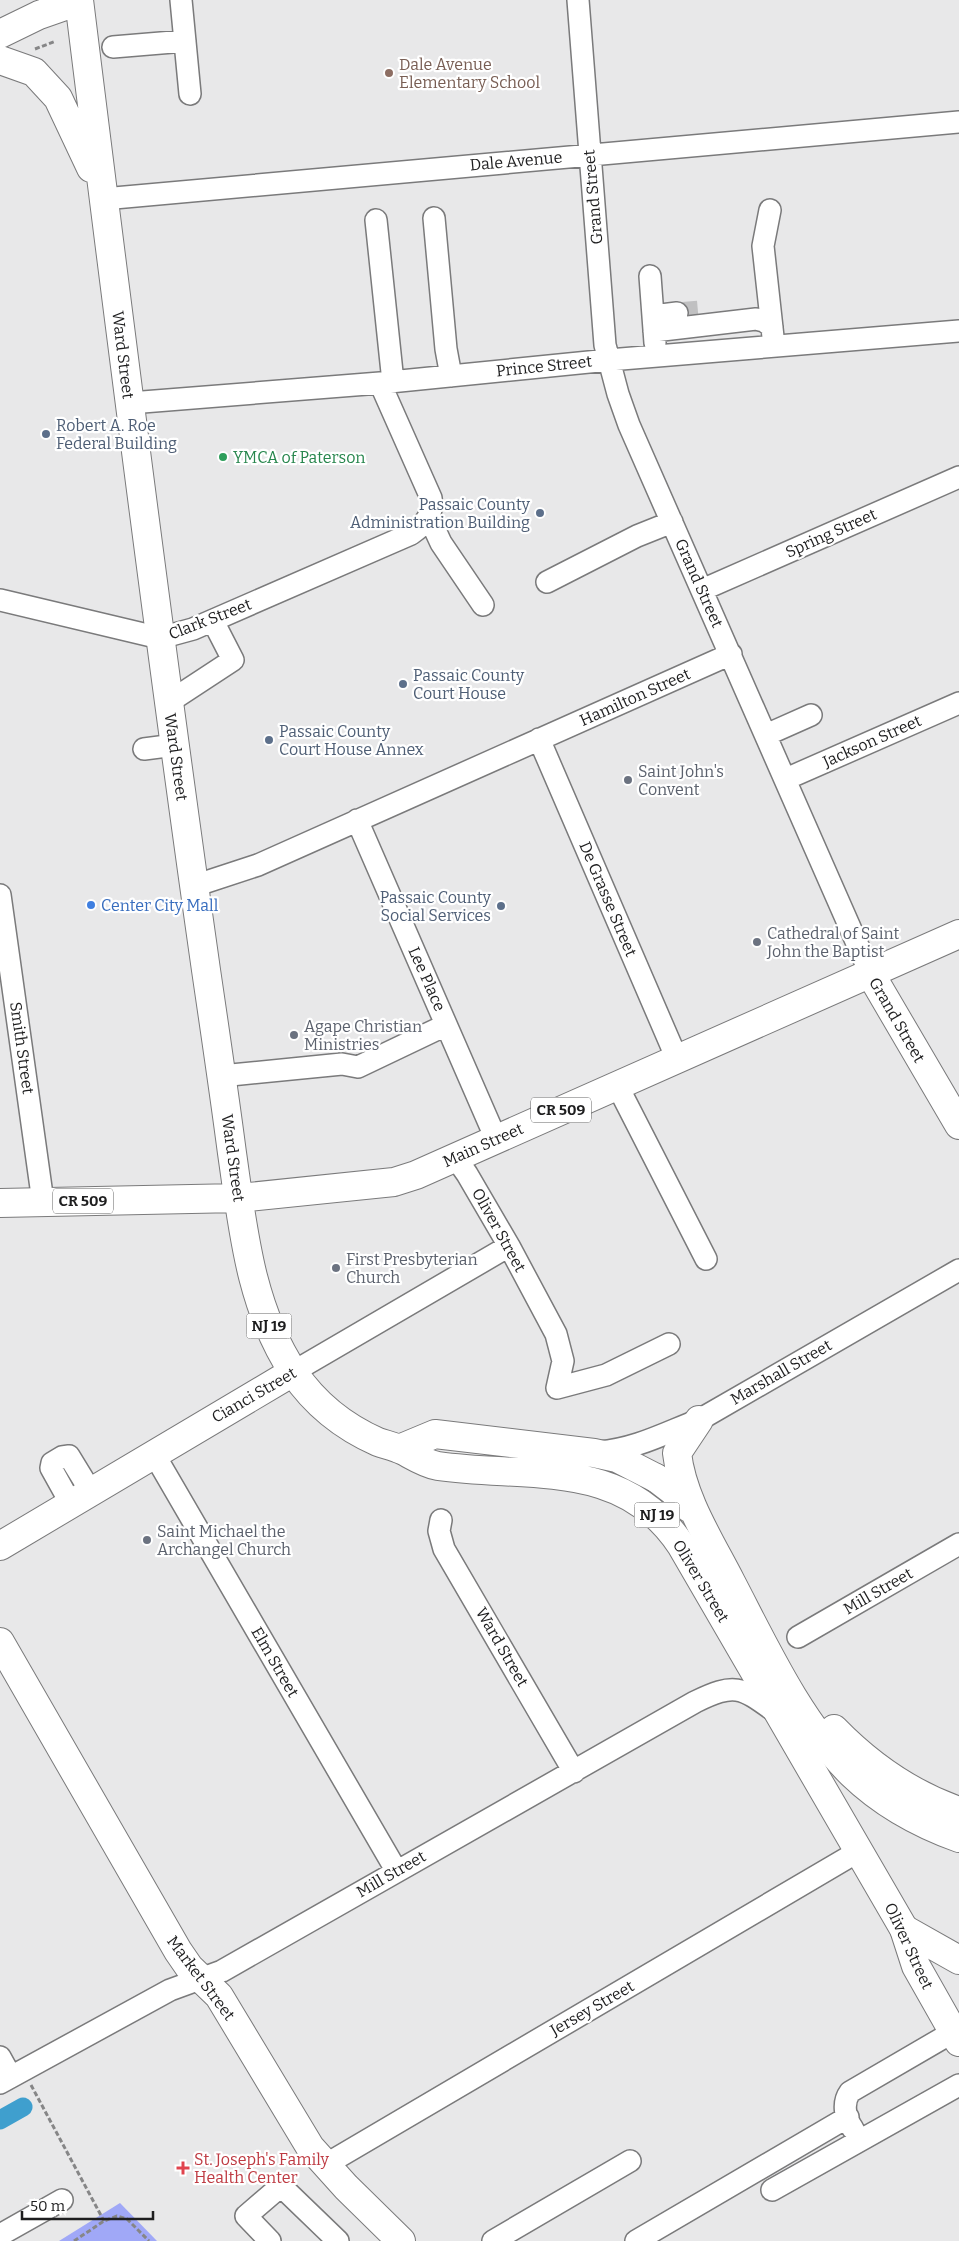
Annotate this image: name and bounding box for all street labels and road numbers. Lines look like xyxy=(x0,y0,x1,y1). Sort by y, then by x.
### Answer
street label: Dale Avenue xyxy=(469,147,563,175)
street label: Grand Street xyxy=(579,149,607,245)
street label: Ward Street xyxy=(108,310,138,400)
street label: Prince Street xyxy=(495,352,593,380)
street label: Spring Street xyxy=(783,504,880,562)
street label: Grand Street xyxy=(671,536,727,630)
street label: Clark Street xyxy=(166,594,254,644)
street label: Hamilton Street xyxy=(577,664,693,730)
street label: Jackson Street xyxy=(819,711,924,772)
street label: Ward Street xyxy=(160,712,192,802)
street label: De Grasse Street xyxy=(575,839,641,959)
street label: Lee Place xyxy=(404,944,450,1014)
street label: Grand Street xyxy=(865,974,929,1066)
street label: Smith Street xyxy=(6,1001,38,1096)
road number: CR 509 xyxy=(531,1098,591,1122)
street label: Ward Street xyxy=(217,1113,249,1203)
street label: Main Street xyxy=(440,1119,526,1171)
street label: Oliver Street xyxy=(468,1185,530,1276)
road number: CR 509 xyxy=(53,1188,113,1214)
road number: NJ 19 xyxy=(246,1314,292,1338)
street label: Marshall Street xyxy=(727,1335,835,1409)
street label: Cianci Street xyxy=(208,1363,300,1427)
road number: NJ 19 xyxy=(634,1502,680,1528)
street label: Oliver Street xyxy=(669,1536,733,1626)
street label: Mill Street xyxy=(840,1564,916,1618)
street label: Ward Street xyxy=(472,1604,532,1690)
street label: Elm Street xyxy=(247,1623,303,1701)
street label: Mill Street xyxy=(353,1847,429,1901)
street label: Oliver Street xyxy=(881,1900,937,1992)
street label: Market Street xyxy=(163,1932,239,2024)
street label: Jersey Street xyxy=(546,1976,637,2040)

